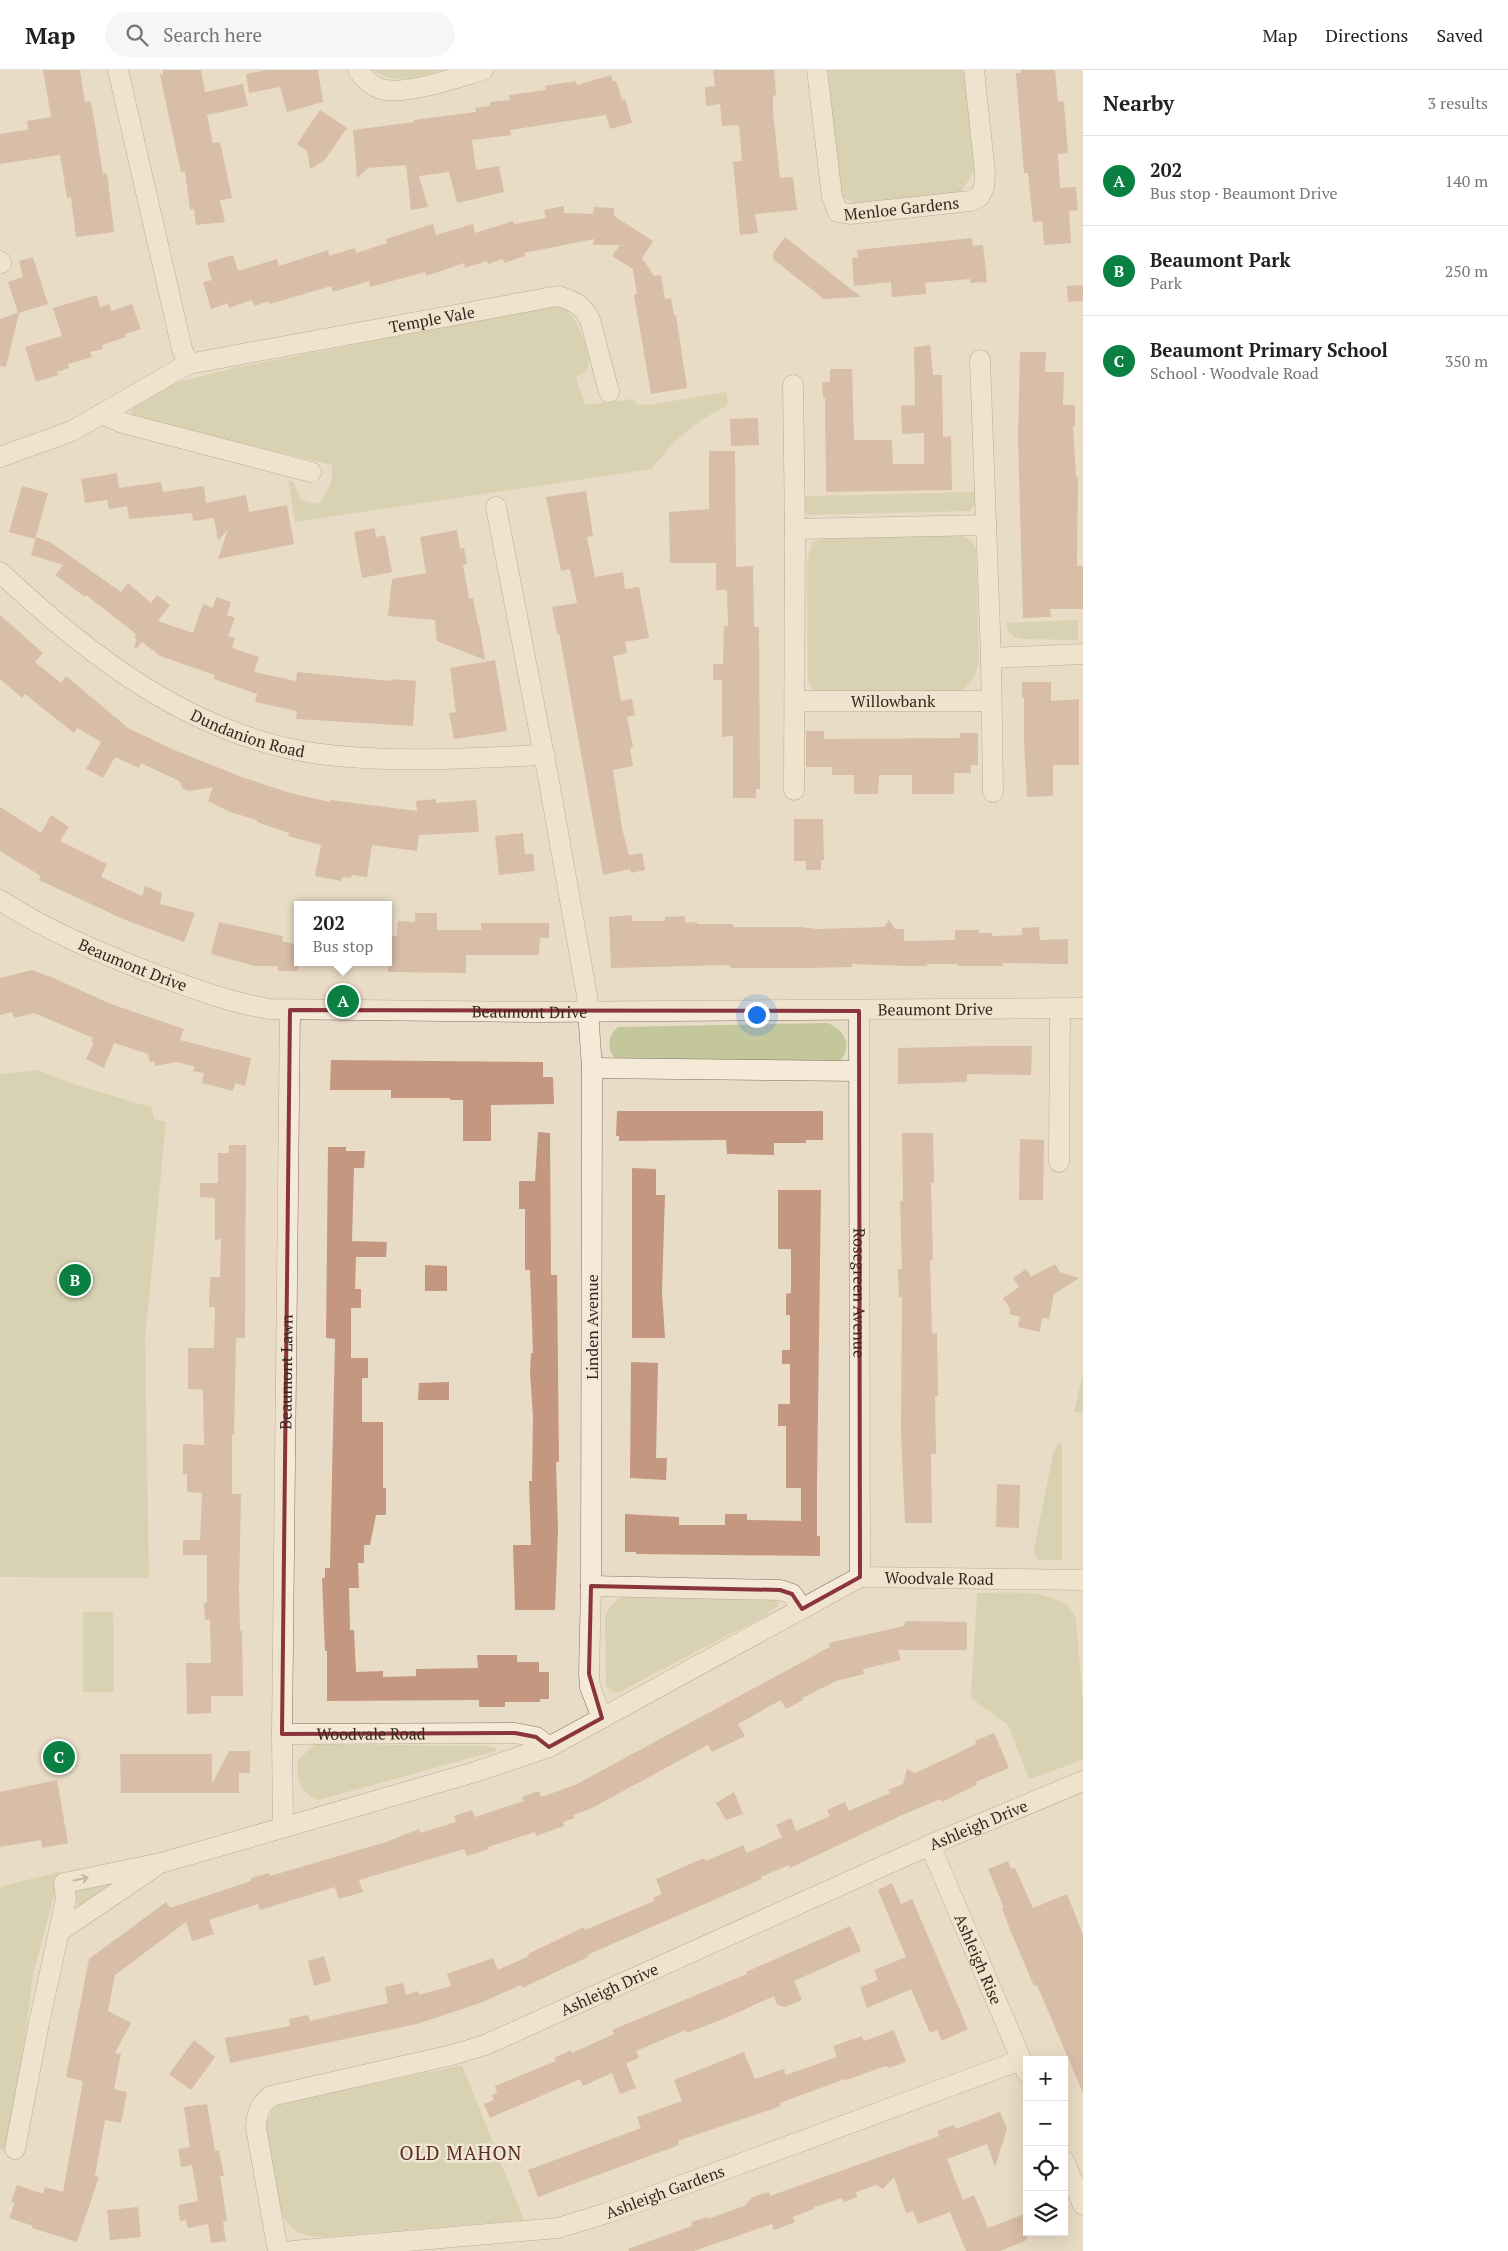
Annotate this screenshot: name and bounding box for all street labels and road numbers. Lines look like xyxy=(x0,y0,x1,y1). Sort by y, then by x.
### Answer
street label: Menloe Gardens xyxy=(843,191,960,226)
street label: Temple Vale xyxy=(387,301,477,338)
street label: Willowbank xyxy=(851,690,936,712)
street label: Dundanion Road xyxy=(187,704,307,762)
street label: Beaumont Drive xyxy=(75,933,190,996)
street label: Beaumont Drive xyxy=(878,998,993,1021)
street label: Beaumont Drive xyxy=(472,1000,587,1023)
street label: Rosegreen Avenue xyxy=(848,1228,871,1358)
street label: Linden Avenue xyxy=(581,1274,603,1380)
street label: Beaumont Lawn xyxy=(274,1314,298,1430)
street label: Woodvale Road xyxy=(884,1566,994,1590)
street label: Woodvale Road xyxy=(316,1722,426,1745)
street label: Ashleigh Drive xyxy=(926,1794,1031,1855)
street label: Ashleigh Rise xyxy=(949,1910,1008,2008)
street label: Ashleigh Drive xyxy=(557,1958,662,2021)
street label: Ashleigh Gardens xyxy=(602,2160,728,2224)

